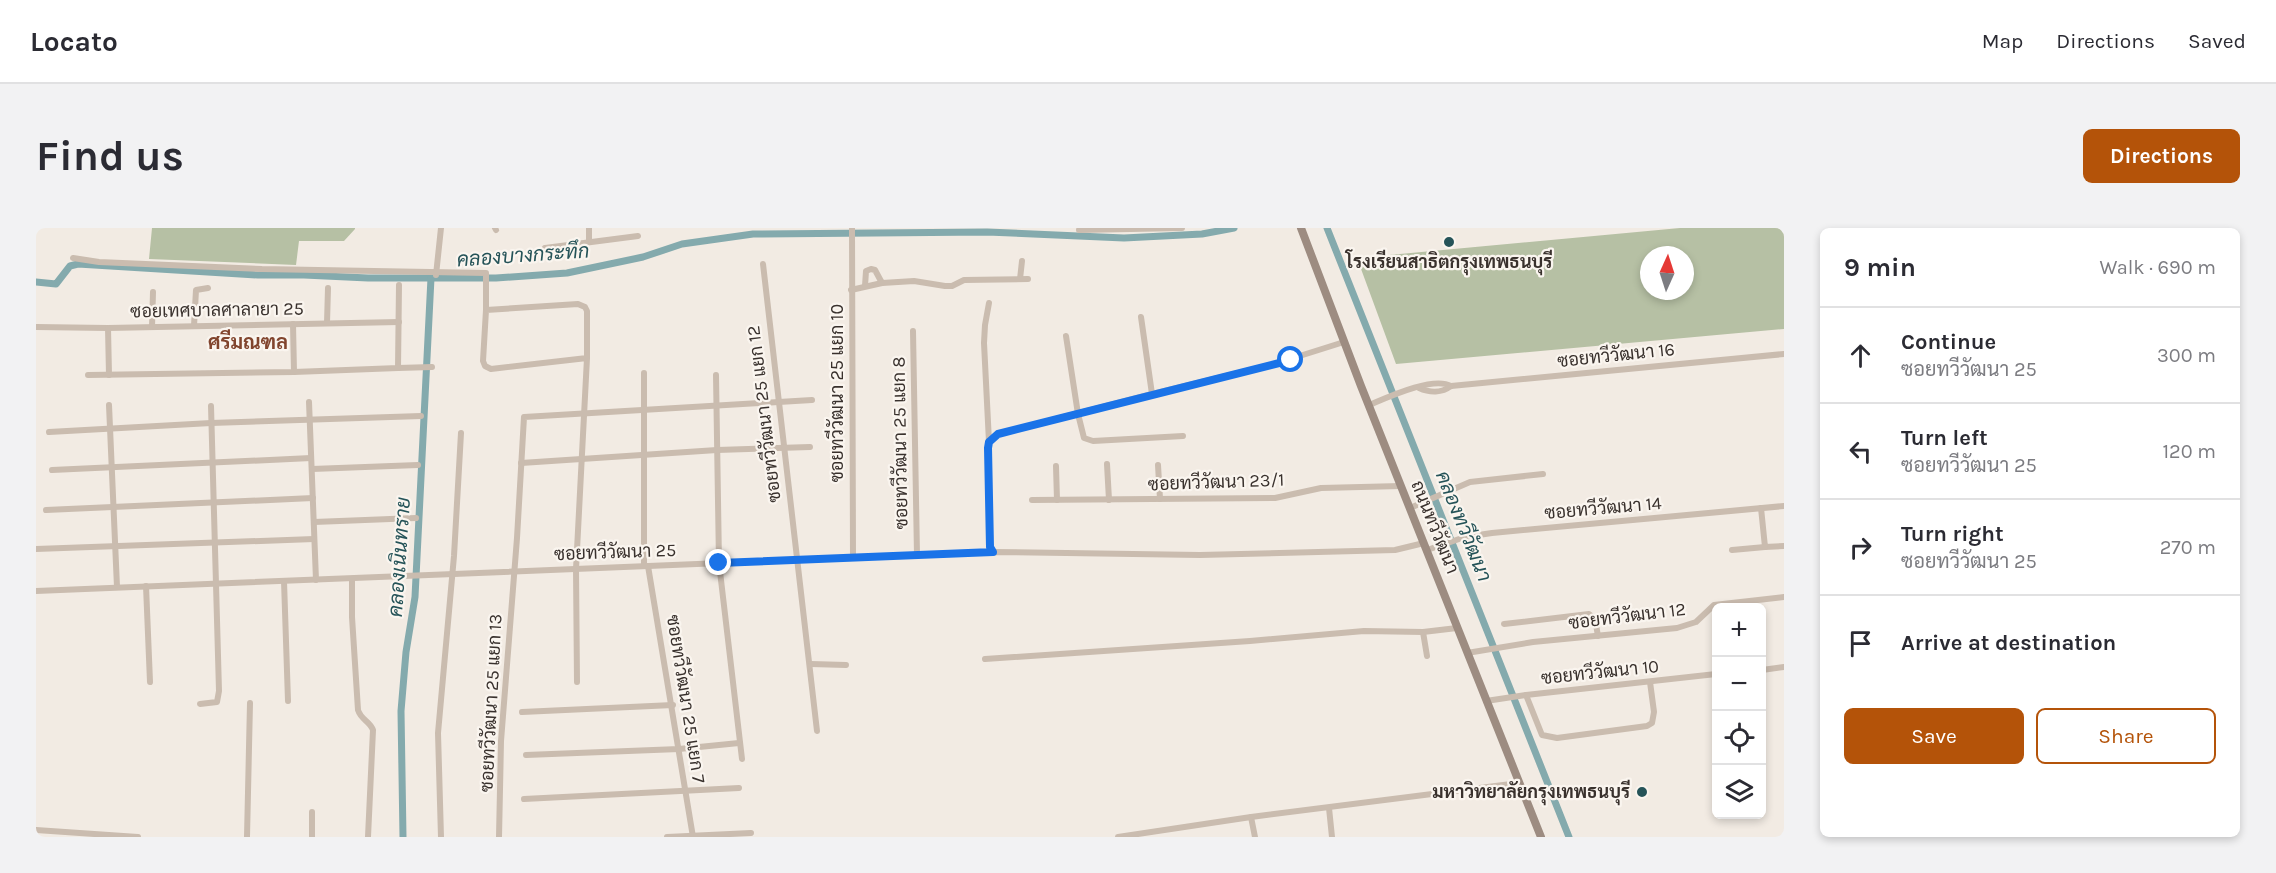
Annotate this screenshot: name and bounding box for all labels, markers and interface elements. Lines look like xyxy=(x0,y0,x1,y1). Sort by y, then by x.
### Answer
text: Locato xyxy=(30,25,118,58)
text: Map xyxy=(1982,29,2023,53)
text: Directions xyxy=(2056,29,2155,53)
text: Saved xyxy=(2188,29,2246,53)
button: Directions xyxy=(2083,129,2240,183)
text: Find us xyxy=(36,131,184,181)
marker: โรงเรียนสาธิตกรุงเทพธนบุรี xyxy=(1442,235,1456,249)
water label: คลองบางกระทึก xyxy=(456,237,590,272)
north arrow xyxy=(1640,246,1694,300)
place label: โรงเรียนสาธิตกรุงเทพธนบุรี xyxy=(1345,249,1552,276)
text: 9 min xyxy=(1844,252,1916,283)
text: Walk · 690 m xyxy=(2099,256,2216,279)
street label: ซอยเทศบาลศาลายา 25 xyxy=(130,297,304,323)
street label: ซอยทวีวัฒนา 25 แยก 10 xyxy=(824,304,848,482)
street label: ซอยทวีวัฒนา 25 แยก 12 xyxy=(740,324,786,504)
district label: ศรีมณฑล xyxy=(208,329,288,354)
text: Continue xyxy=(1901,329,1996,355)
street label: ซอยทวีวัฒนา 16 xyxy=(1556,336,1676,372)
icon: ahead xyxy=(1844,339,1877,372)
text: 300 m xyxy=(2157,344,2216,367)
route start xyxy=(1277,346,1303,372)
street label: ซอยทวีวัฒนา 25 แยก 8 xyxy=(885,356,913,530)
text: ซอยทวีวัฒนา 25 xyxy=(1901,358,2037,381)
text: Turn left xyxy=(1901,425,1988,451)
icon: left xyxy=(1844,435,1877,468)
text: 120 m xyxy=(2162,440,2216,463)
text: ซอยทวีวัฒนา 25 xyxy=(1901,454,2037,477)
street label: ซอยทวีวัฒนา 23/1 xyxy=(1147,467,1285,495)
water label: คลองทวีวัฒนา xyxy=(1431,467,1498,585)
street label: ถนนทวีวัฒนา xyxy=(1406,476,1466,577)
street label: ซอยทวีวัฒนา 14 xyxy=(1543,490,1663,524)
water label: คลองเนินทราย xyxy=(383,496,415,618)
text: Turn right xyxy=(1901,521,2004,547)
icon: right xyxy=(1844,531,1877,564)
text: 270 m xyxy=(2160,536,2216,559)
street label: ซอยทวีวัฒนา 25 xyxy=(553,537,676,565)
route end xyxy=(705,549,731,575)
text: ซอยทวีวัฒนา 25 xyxy=(1901,550,2037,573)
street label: ซอยทวีวัฒนา 12 xyxy=(1567,596,1687,634)
map controls xyxy=(1712,603,1766,819)
button: + xyxy=(1712,603,1766,657)
street label: ซอยทวีวัฒนา 25 แยก 13 xyxy=(473,613,507,793)
street label: ซอยทวีวัฒนา 25 แยก 7 xyxy=(662,613,712,785)
icon: arrive xyxy=(1844,627,1877,660)
text: Arrive at destination xyxy=(1901,630,2116,656)
street label: ซอยทวีวัฒนา 10 xyxy=(1540,653,1660,689)
button: − xyxy=(1712,657,1766,711)
button: Save xyxy=(1844,708,2024,764)
button: Share xyxy=(2036,708,2216,764)
button: locate xyxy=(1712,711,1766,765)
button: layers xyxy=(1712,765,1766,819)
place label: มหาวิทยาลัยกรุงเทพธนบุรี xyxy=(1432,779,1630,806)
marker: มหาวิทยาลัยกรุงเทพธนบุรี xyxy=(1635,785,1649,799)

